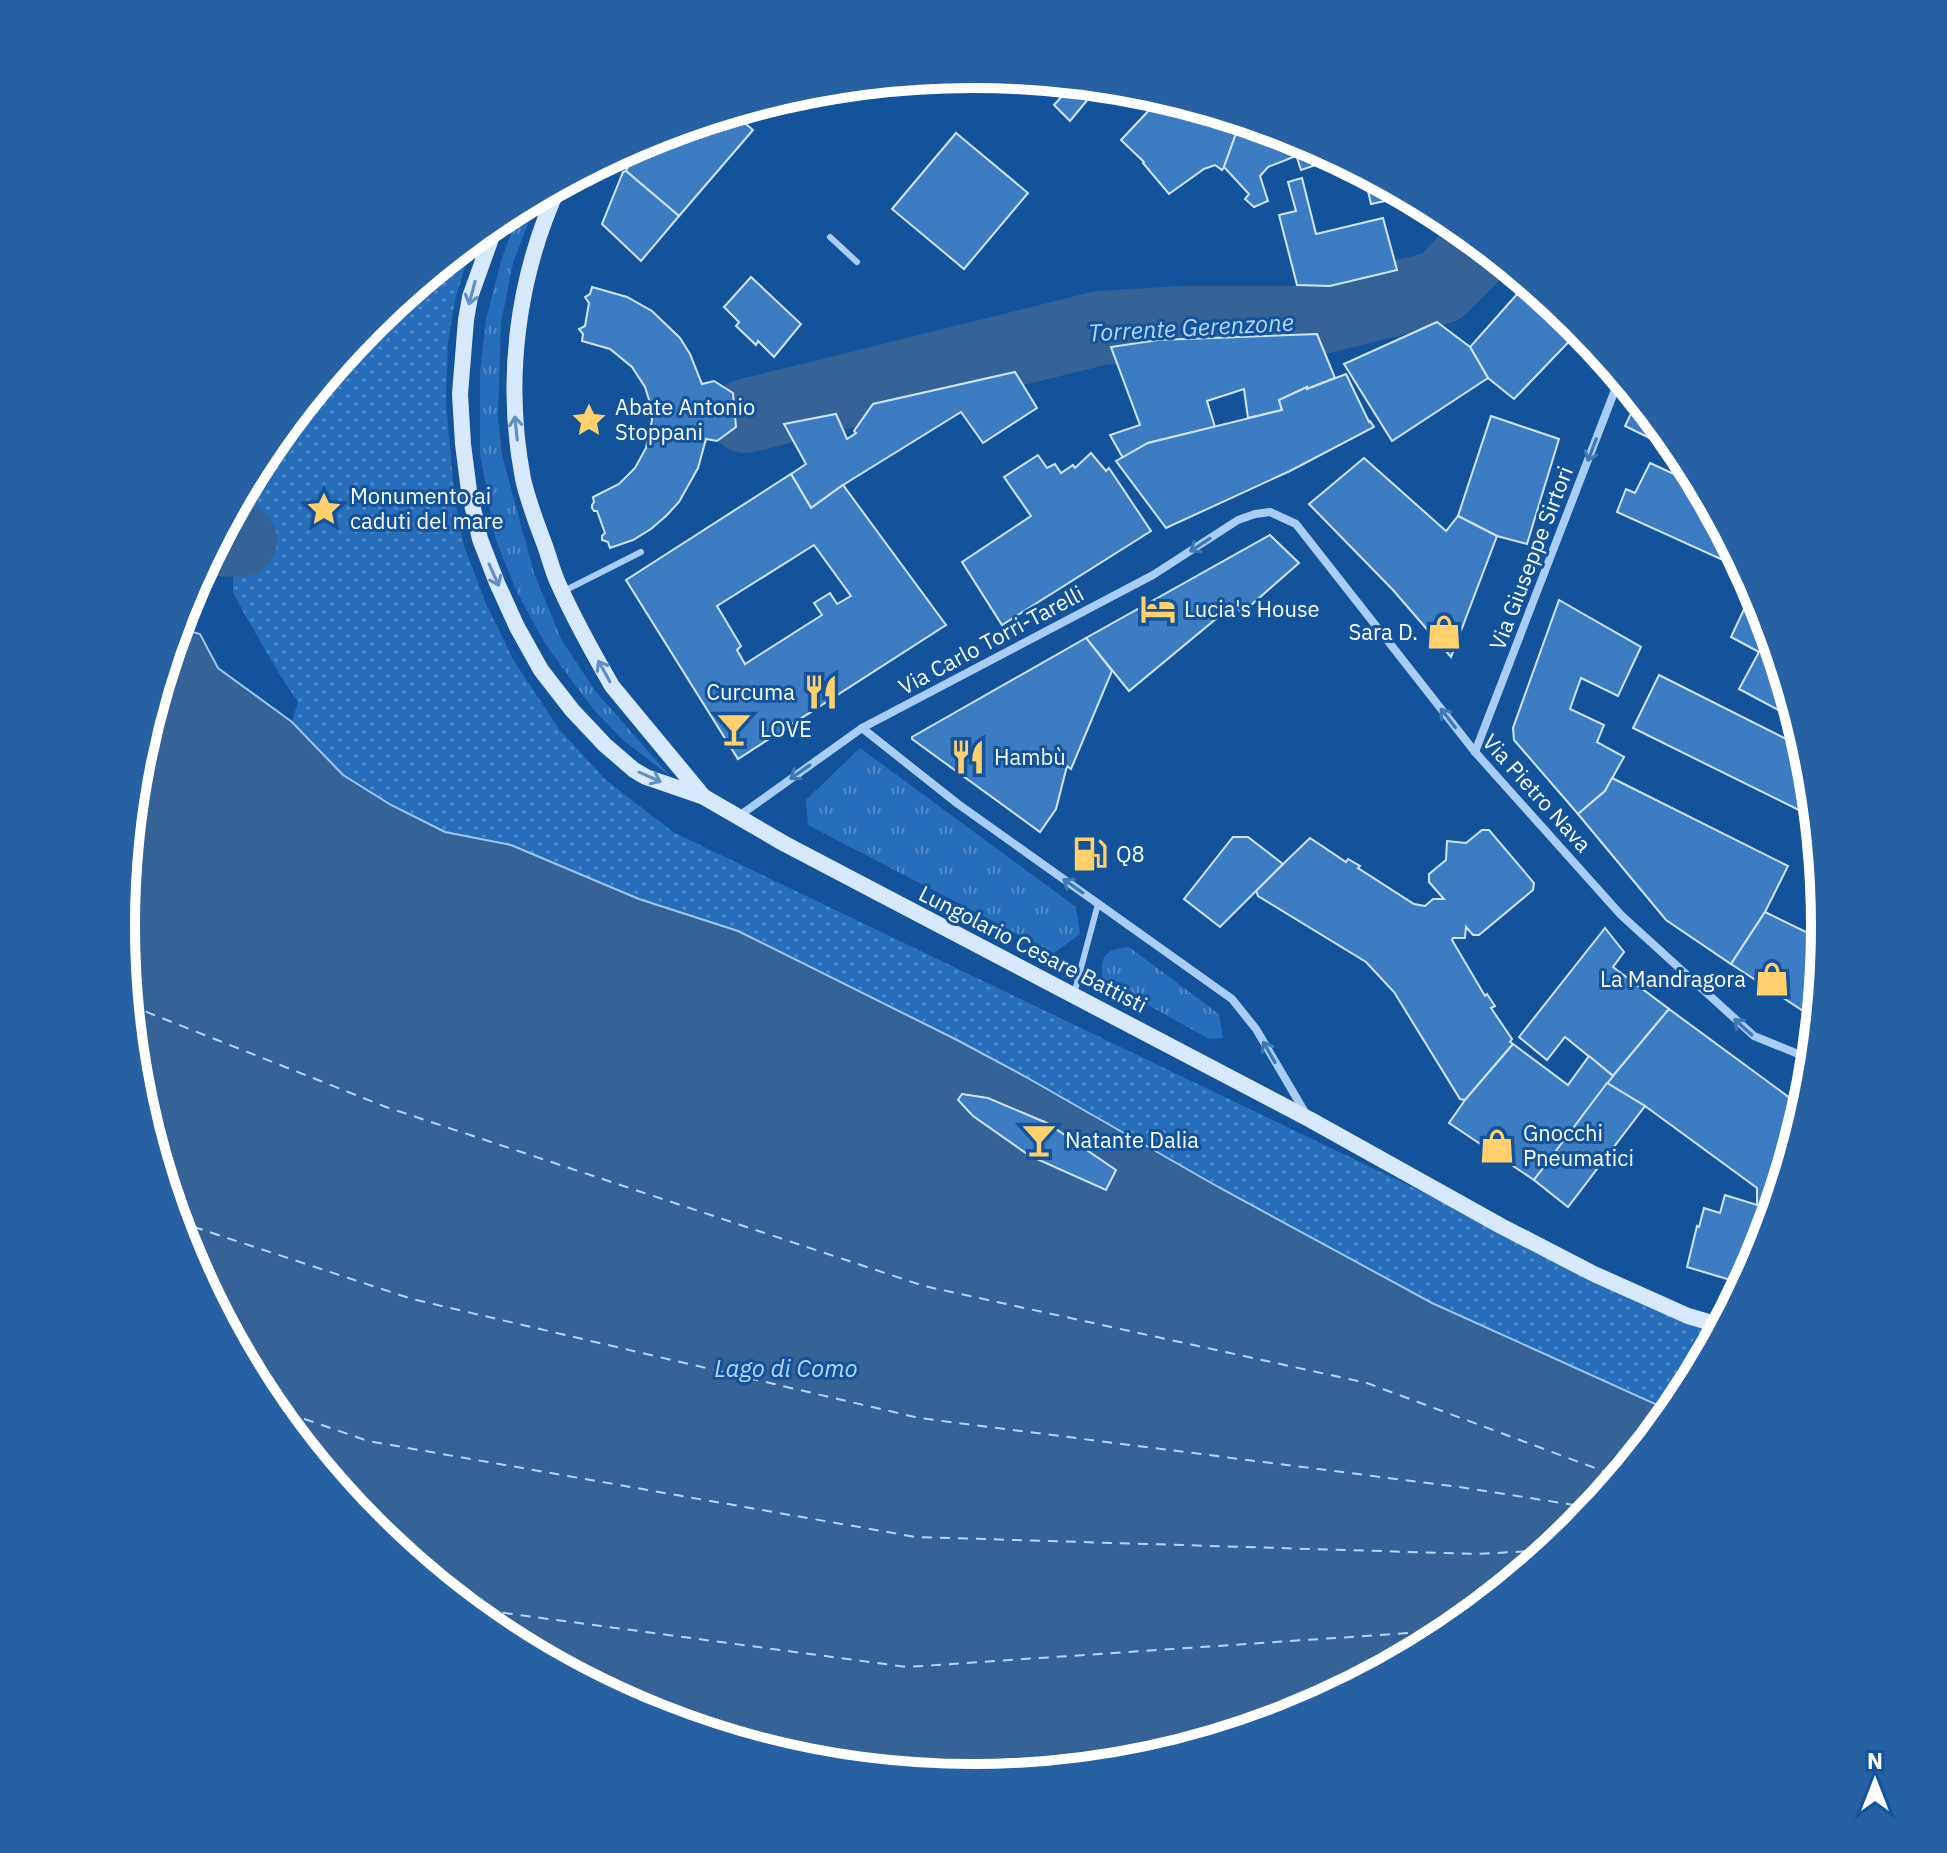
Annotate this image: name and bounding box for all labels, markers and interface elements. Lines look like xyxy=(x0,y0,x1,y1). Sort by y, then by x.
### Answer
one-way arrow xyxy=(464,279,479,305)
water label: Torrente Gerenzone xyxy=(1087,306,1295,348)
place label: Abate Antonio Stoppani xyxy=(615,392,755,446)
place icon: Abate Antonio Stoppani xyxy=(570,401,608,439)
one-way arrow xyxy=(509,415,524,442)
one-way arrow xyxy=(1584,437,1598,462)
street label: Via Giuseppe Sirtori xyxy=(1482,462,1579,654)
place label: Monumento ai caduti del mare xyxy=(350,481,504,535)
place icon: Monumento ai caduti del mare xyxy=(305,490,343,528)
one-way arrow xyxy=(1189,537,1212,553)
one-way arrow xyxy=(487,563,502,587)
street label: Via Carlo Torri-Tarelli xyxy=(893,578,1088,701)
hotel icon: Lucia's House xyxy=(1139,590,1177,628)
place label: Lucia's House xyxy=(1184,594,1320,623)
shop icon: Sara D. xyxy=(1425,613,1463,651)
place label: Sara D. xyxy=(1348,617,1418,646)
one-way arrow xyxy=(595,659,611,683)
restaurant icon: Curcuma xyxy=(802,673,840,711)
place label: Curcuma xyxy=(706,677,795,706)
one-way arrow xyxy=(1439,708,1457,729)
bar icon: LOVE xyxy=(715,710,753,748)
place label: LOVE xyxy=(760,714,812,743)
street label: Via Pietro Nava xyxy=(1477,727,1598,858)
restaurant icon: Hambù xyxy=(949,738,987,776)
place label: Hambù xyxy=(994,742,1066,771)
one-way arrow xyxy=(789,764,811,780)
one-way arrow xyxy=(637,770,661,785)
fuel station icon: Q8 xyxy=(1071,835,1109,873)
place label: Q8 xyxy=(1116,839,1145,868)
street label: Lungolario Cesare Battisti xyxy=(914,878,1152,1019)
one-way arrow xyxy=(1062,878,1084,894)
shop icon: La Mandragora xyxy=(1753,960,1791,998)
place label: La Mandragora xyxy=(1600,964,1746,993)
one-way arrow xyxy=(1734,1018,1754,1036)
one-way arrow xyxy=(1260,1041,1276,1064)
place label: Gnocchi Pneumatici xyxy=(1523,1118,1634,1172)
bar icon: Natante Dalia xyxy=(1020,1121,1058,1159)
place label: Natante Dalia xyxy=(1065,1125,1199,1154)
shop icon: Gnocchi Pneumatici xyxy=(1478,1127,1516,1165)
water label: Lago di Como xyxy=(714,1352,858,1384)
north arrow xyxy=(1835,1741,1915,1821)
text: N xyxy=(1867,1746,1883,1775)

